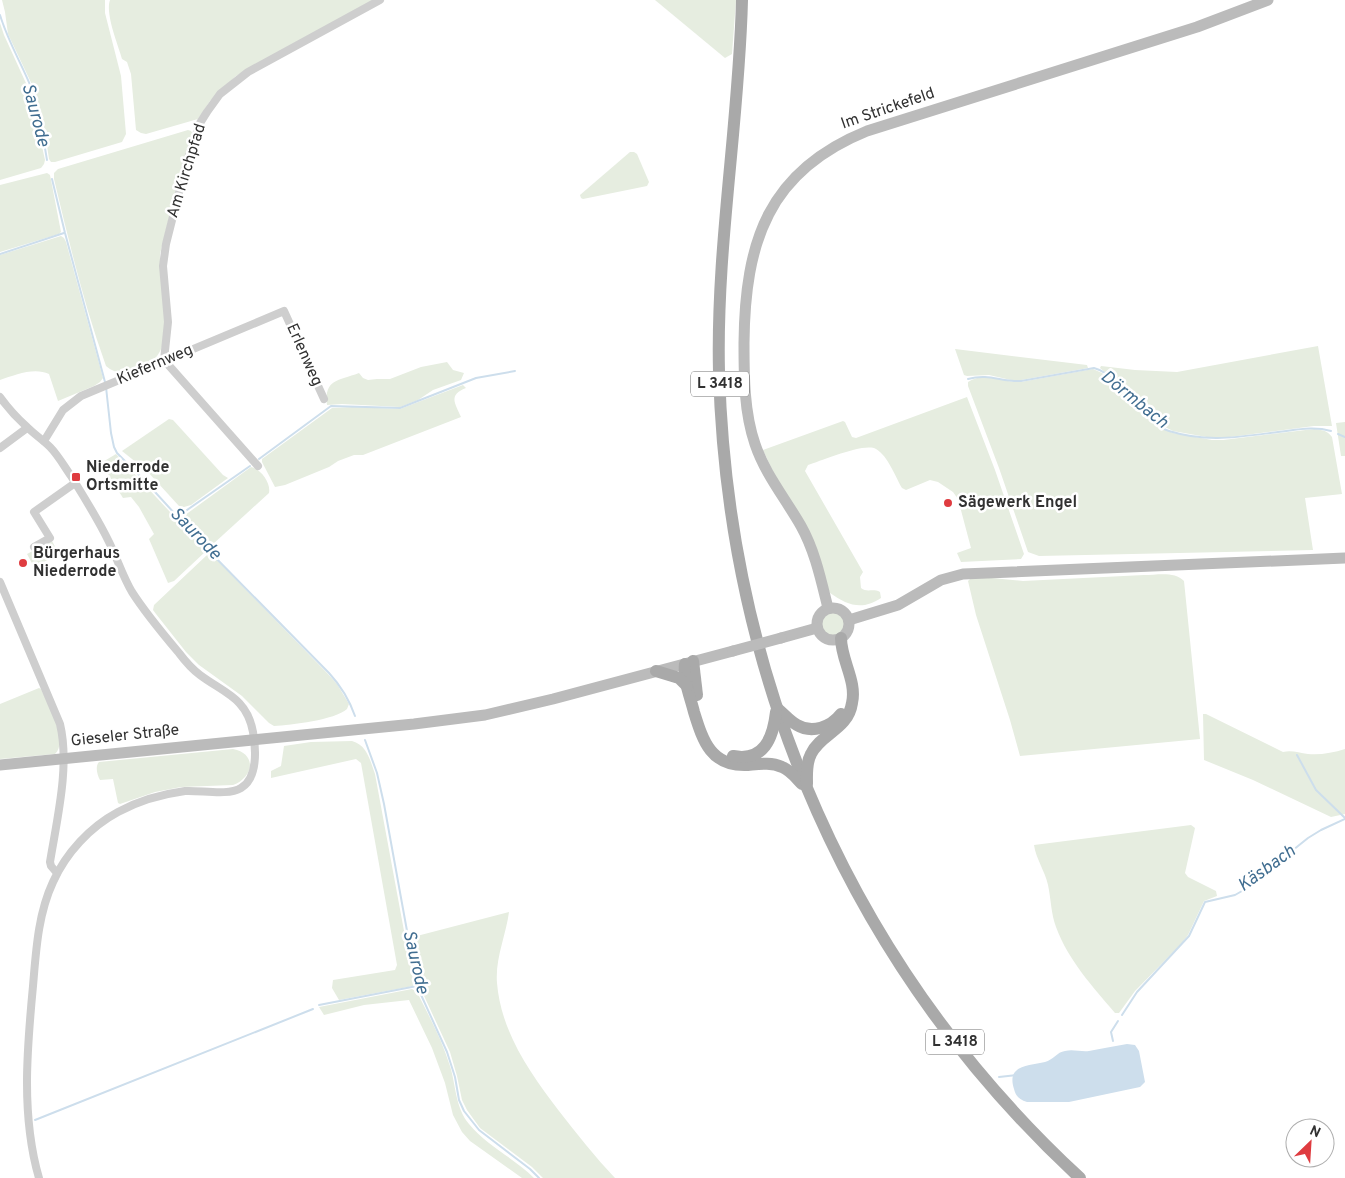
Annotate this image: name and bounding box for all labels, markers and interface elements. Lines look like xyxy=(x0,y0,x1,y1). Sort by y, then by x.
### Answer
water label: Saurode xyxy=(16,81,55,150)
street label: Im Strickefeld xyxy=(838,84,938,134)
street label: Am Kirchpfad xyxy=(163,121,211,221)
street label: Erlenweg xyxy=(281,320,327,390)
street label: Kiefernweg xyxy=(114,340,196,390)
water label: Dörmbach xyxy=(1095,366,1173,434)
road number: L 3418 xyxy=(691,372,749,396)
place label: Niederrode Ortsmitte xyxy=(86,458,170,496)
marker: Niederrode Ortsmitte xyxy=(70,471,82,483)
place label: Sägewerk Engel xyxy=(958,493,1077,513)
marker: Sägewerk Engel xyxy=(942,497,954,509)
water label: Saurode xyxy=(164,503,226,566)
place label: Bürgerhaus Niederrode xyxy=(33,544,120,582)
marker: Bürgerhaus Niederrode xyxy=(17,557,29,569)
street label: Gieseler Straße xyxy=(70,720,180,752)
water label: Käsbach xyxy=(1234,840,1301,898)
water label: Saurode xyxy=(397,928,434,997)
road number: L 3418 xyxy=(926,1030,984,1054)
north arrow xyxy=(1285,1118,1335,1168)
text: N xyxy=(1307,1123,1323,1142)

